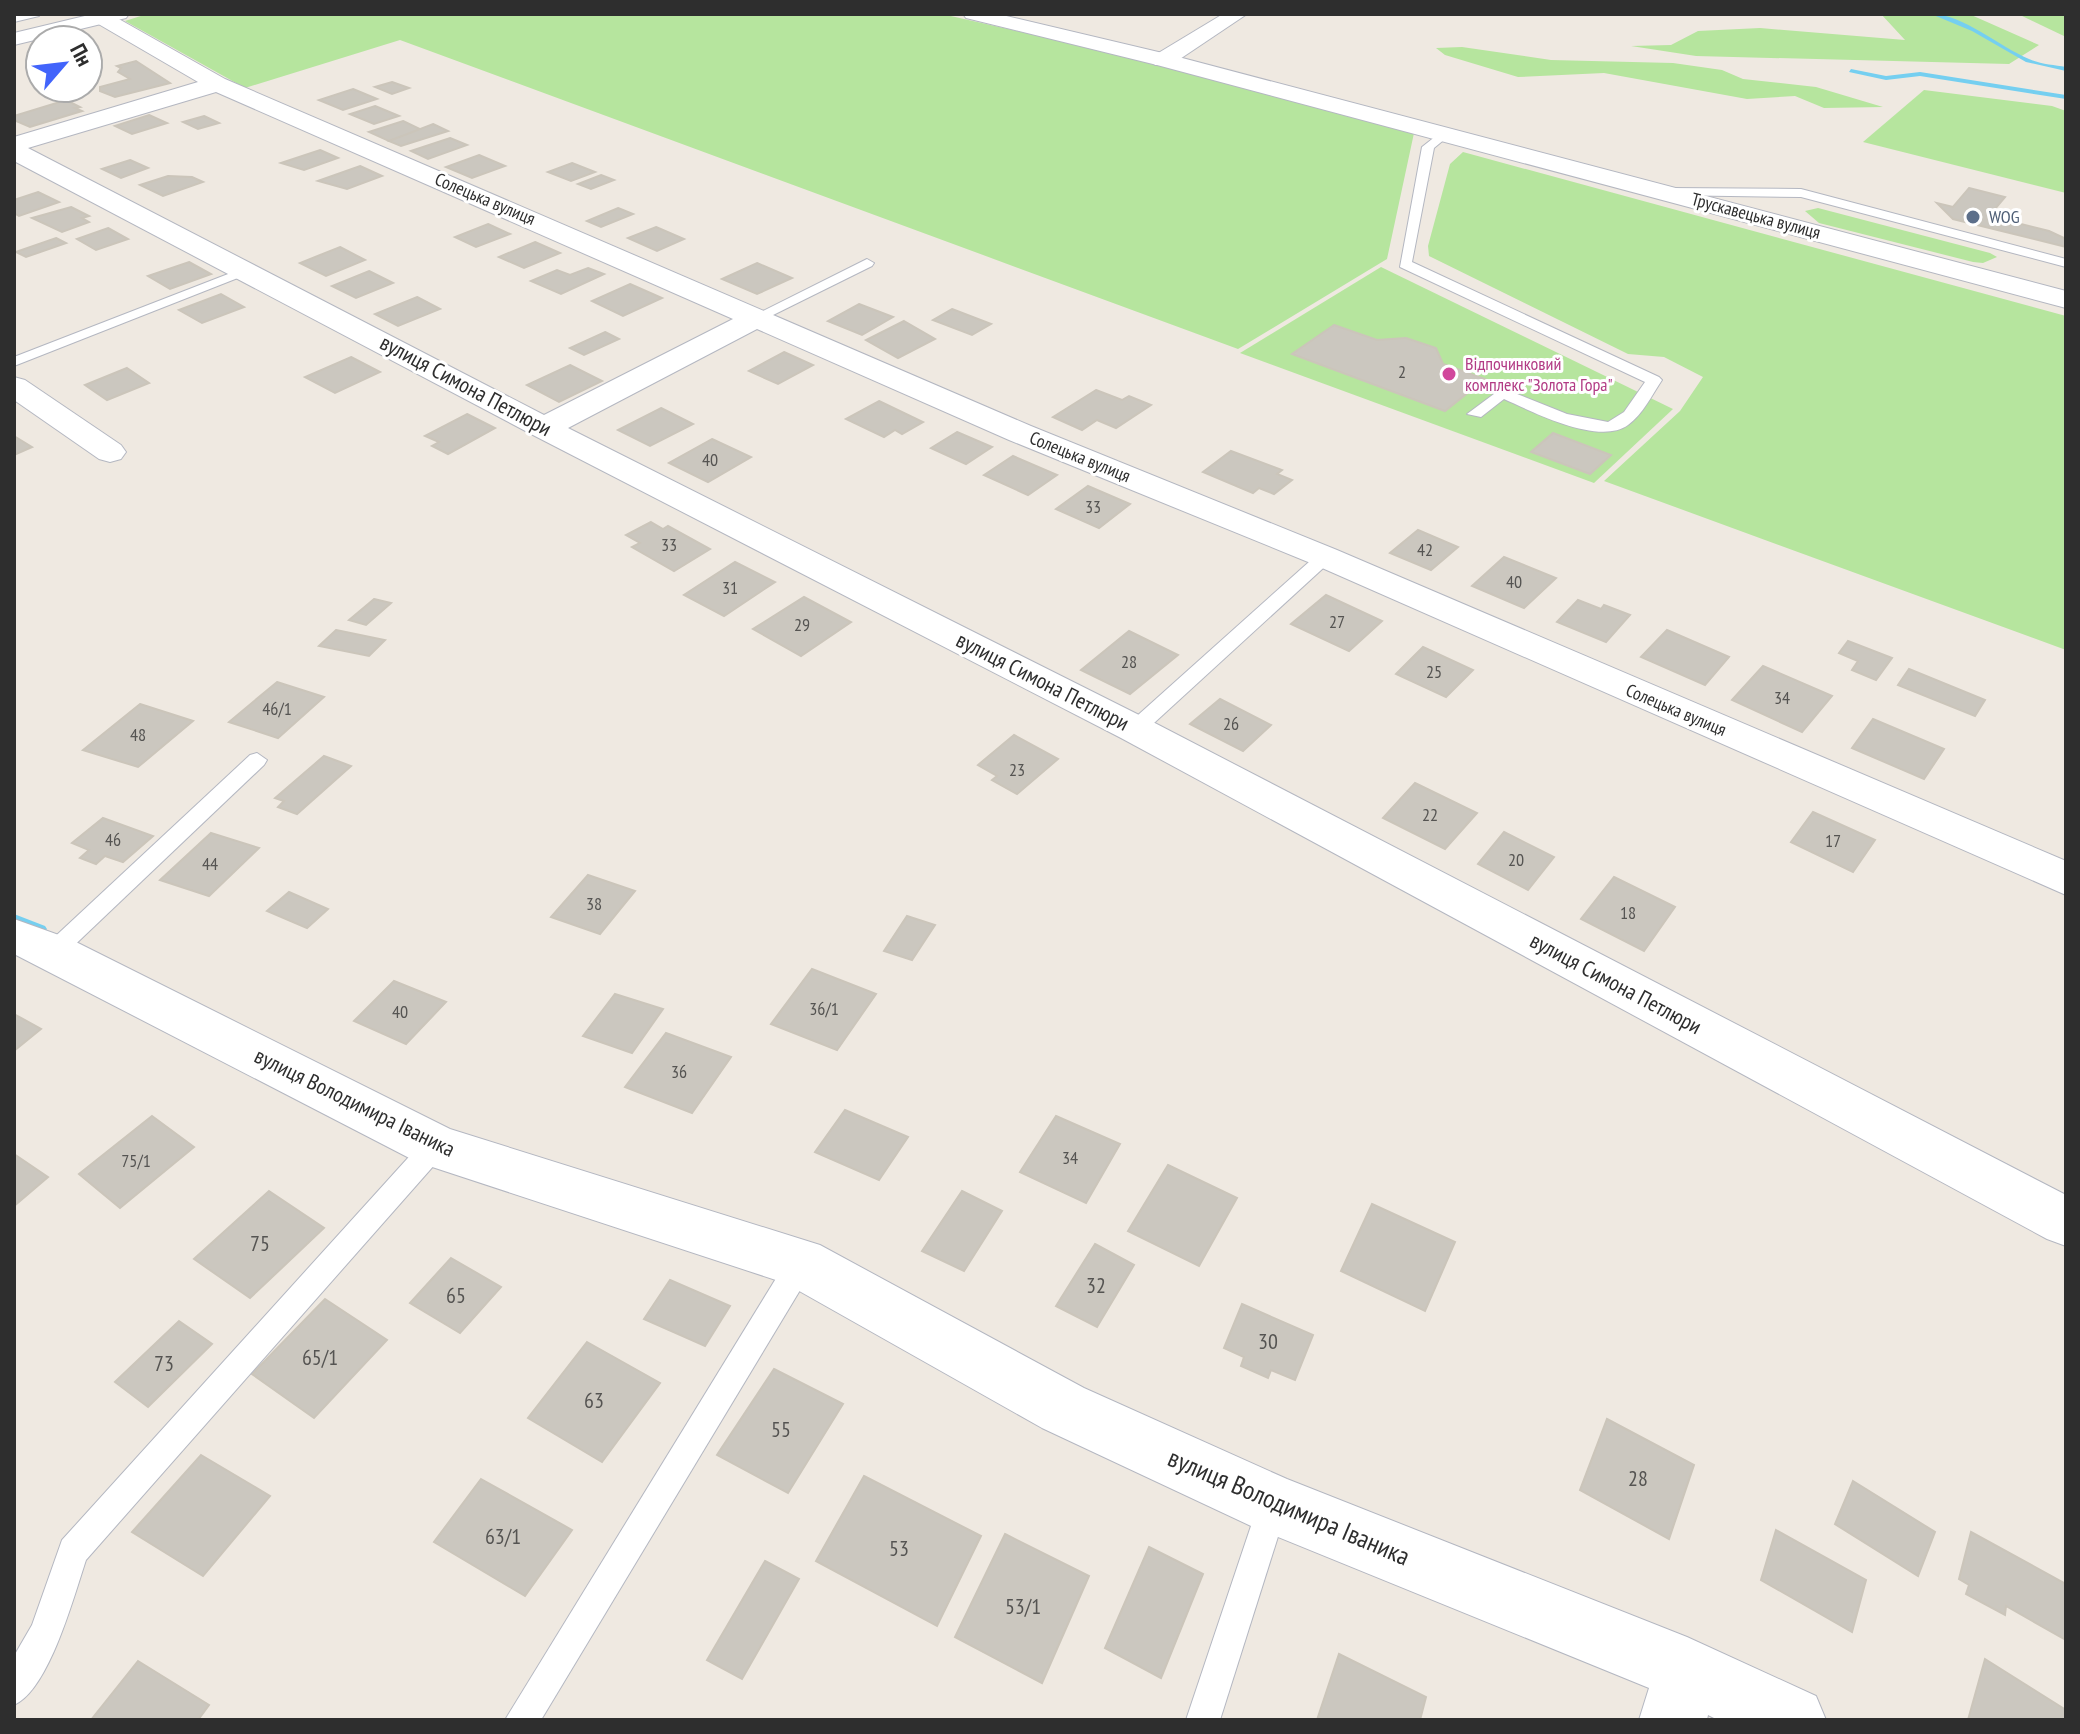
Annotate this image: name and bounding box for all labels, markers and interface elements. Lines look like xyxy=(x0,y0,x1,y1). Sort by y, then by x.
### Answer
north arrow xyxy=(24,24,104,104)
text: Пн xyxy=(64,39,99,71)
street label: Солецька вулиця xyxy=(431,167,539,230)
street label: Трускавецька вулиця xyxy=(1689,187,1823,244)
place label: WOG xyxy=(1989,205,2020,228)
marker: WOG xyxy=(1964,208,1982,226)
street label: вулиця Симона Петлюри xyxy=(375,328,557,442)
place label: Відпочинковий комплекс "Золота Гора" xyxy=(1465,352,1613,396)
house number: 2 xyxy=(1398,360,1406,383)
marker: Відпочинковий комплекс "Золота Гора" xyxy=(1440,365,1458,383)
street label: Солецька вулиця xyxy=(1026,426,1134,487)
house number: 40 xyxy=(702,448,718,471)
house number: 33 xyxy=(1085,495,1101,518)
house number: 33 xyxy=(661,533,677,556)
house number: 42 xyxy=(1417,538,1433,561)
house number: 40 xyxy=(1506,570,1522,593)
house number: 31 xyxy=(722,576,738,599)
house number: 27 xyxy=(1329,610,1345,633)
house number: 29 xyxy=(794,613,810,636)
street label: вулиця Симона Петлюри xyxy=(952,625,1134,737)
house number: 28 xyxy=(1121,650,1137,673)
house number: 25 xyxy=(1426,660,1442,683)
street label: Солецька вулиця xyxy=(1622,678,1730,741)
house number: 34 xyxy=(1774,686,1790,709)
house number: 46/1 xyxy=(262,697,292,720)
house number: 26 xyxy=(1223,712,1239,735)
house number: 48 xyxy=(130,723,146,746)
house number: 23 xyxy=(1009,758,1025,781)
house number: 22 xyxy=(1422,803,1438,826)
house number: 46 xyxy=(105,828,121,851)
house number: 17 xyxy=(1825,829,1841,852)
house number: 20 xyxy=(1508,848,1524,871)
house number: 44 xyxy=(202,852,218,875)
house number: 38 xyxy=(586,892,602,915)
house number: 18 xyxy=(1620,901,1636,924)
street label: вулиця Симона Петлюри xyxy=(1525,926,1707,1040)
house number: 36/1 xyxy=(809,997,839,1020)
house number: 40 xyxy=(392,1000,408,1023)
street label: вулиця Володимира Іваника xyxy=(250,1041,460,1163)
house number: 36 xyxy=(671,1060,687,1083)
house number: 34 xyxy=(1062,1146,1078,1169)
house number: 75/1 xyxy=(121,1149,151,1172)
house number: 75 xyxy=(250,1229,270,1257)
house number: 32 xyxy=(1086,1271,1106,1299)
house number: 65 xyxy=(446,1281,466,1309)
house number: 30 xyxy=(1258,1327,1278,1355)
house number: 65/1 xyxy=(302,1343,338,1371)
house number: 73 xyxy=(154,1349,174,1377)
house number: 63 xyxy=(584,1386,604,1414)
house number: 55 xyxy=(771,1415,791,1443)
street label: вулиця Володимира Іваника xyxy=(1163,1441,1415,1572)
house number: 28 xyxy=(1628,1464,1648,1492)
house number: 63/1 xyxy=(485,1522,521,1550)
house number: 53 xyxy=(889,1534,909,1562)
house number: 53/1 xyxy=(1005,1592,1041,1620)

